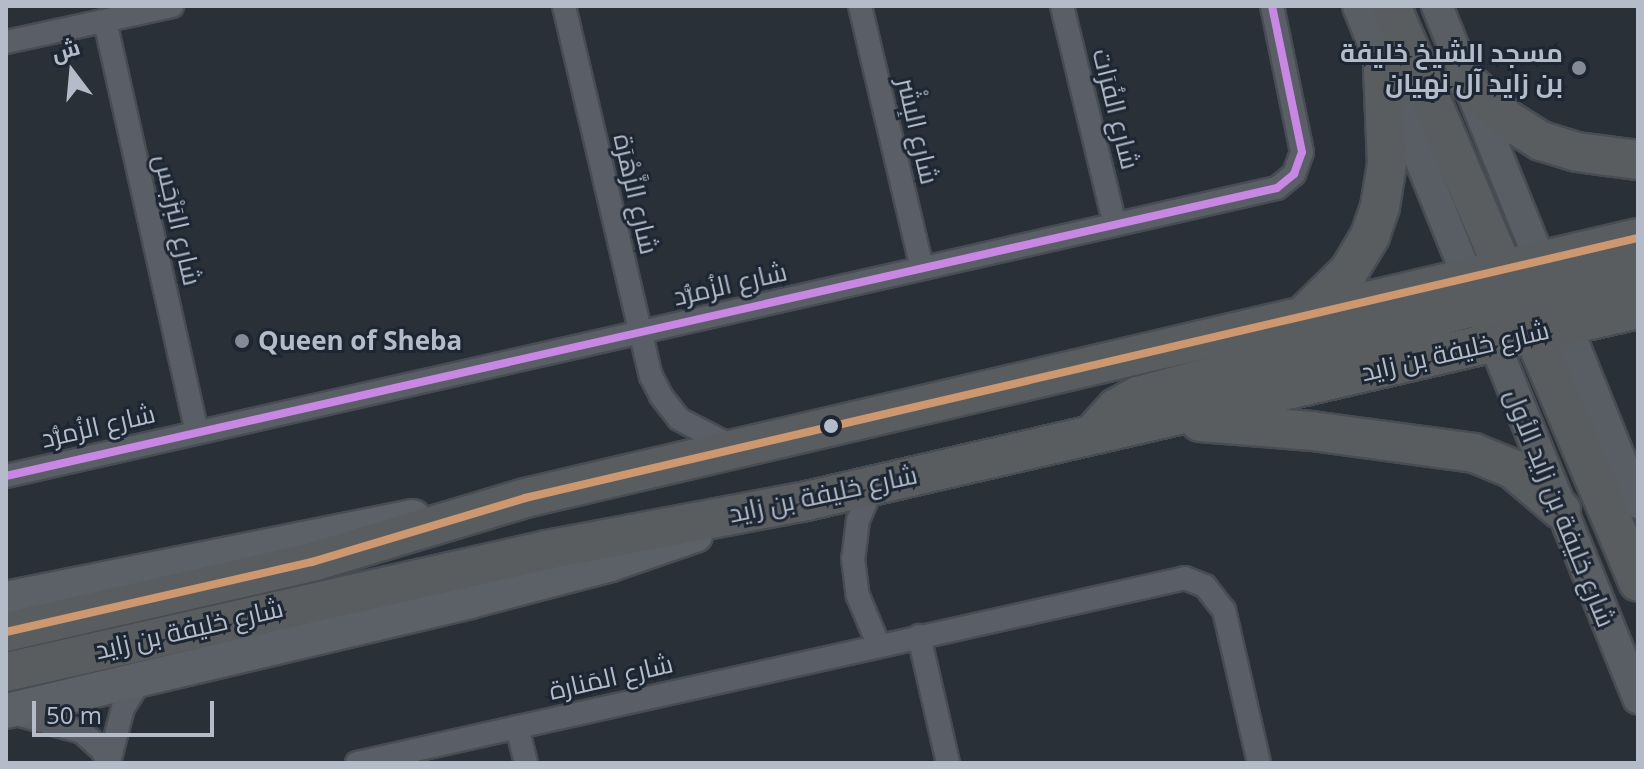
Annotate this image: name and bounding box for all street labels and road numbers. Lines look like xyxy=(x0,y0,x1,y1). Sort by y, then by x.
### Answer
street label: شارع الفُرَات xyxy=(1086,45,1146,173)
street label: شارع البِشْر xyxy=(891,75,945,187)
street label: شارع الزَّهْرَة xyxy=(607,131,665,257)
street label: شارع البَرْجَس xyxy=(148,151,208,289)
street label: شارع الزُمرُّد xyxy=(670,256,790,312)
street label: شارع خليفة بن زايد xyxy=(1358,314,1552,388)
street label: شارع خليفة بن زايد الأول xyxy=(1498,384,1622,632)
street label: شارع الزُمرُّد xyxy=(38,398,158,454)
street label: شارع خليفة بن زايد xyxy=(726,459,920,529)
street label: شارع خليفة بن زايد xyxy=(92,592,286,666)
street label: شارع المَنارة xyxy=(546,648,676,706)

